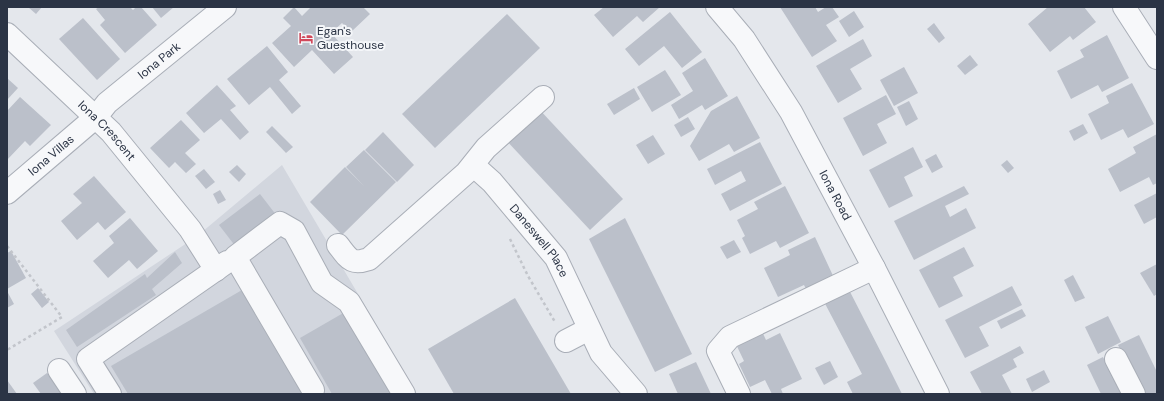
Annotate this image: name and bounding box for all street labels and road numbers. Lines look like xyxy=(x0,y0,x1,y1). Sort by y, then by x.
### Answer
street label: Iona Park xyxy=(135,39,184,83)
street label: Iona Crescent xyxy=(74,97,139,164)
street label: Iona Villas xyxy=(25,131,77,179)
street label: Iona Road xyxy=(815,167,855,223)
street label: Daneswell Place xyxy=(506,201,572,280)

